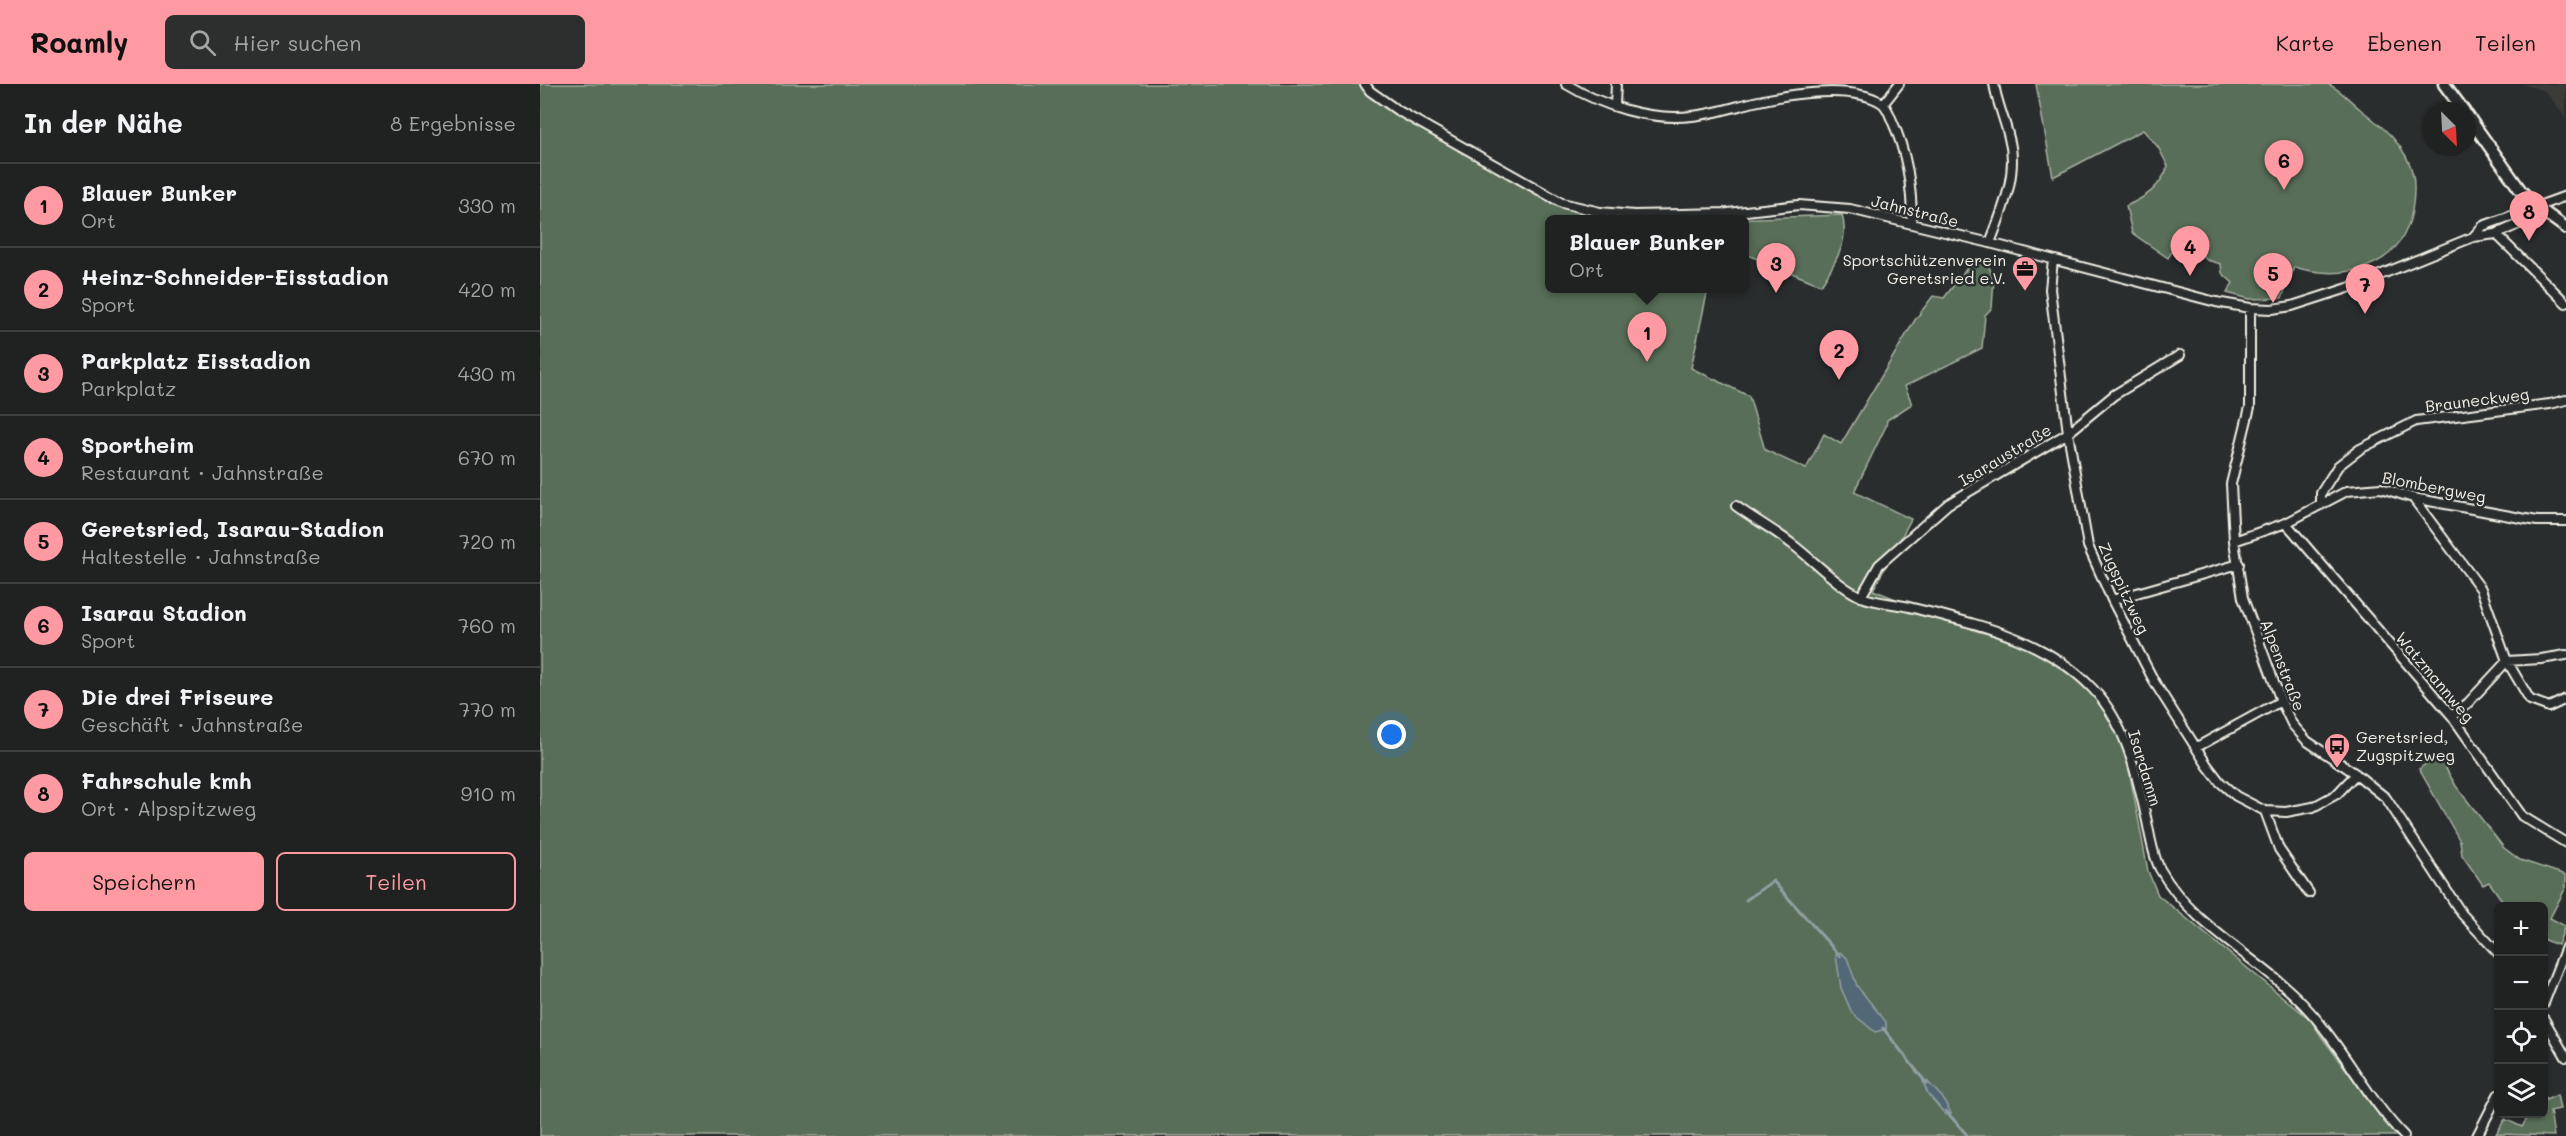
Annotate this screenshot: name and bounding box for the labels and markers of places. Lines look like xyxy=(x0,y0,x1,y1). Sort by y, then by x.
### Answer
pin: 6 xyxy=(2264,141,2304,190)
pin: 8 xyxy=(2510,192,2548,241)
pin: 4 xyxy=(2170,226,2210,276)
pin: 3 xyxy=(1756,244,1796,293)
place label: Sportschützenverein Geretsried e.V. xyxy=(1843,249,2006,288)
office icon: Sportschützenverein Geretsried e.V. xyxy=(2010,254,2040,292)
pin: 5 xyxy=(2254,254,2292,303)
pin: 7 xyxy=(2346,264,2384,314)
pin: 1 xyxy=(1628,312,1666,362)
pin: 2 xyxy=(1820,330,1858,380)
place label: Geretsried, Zugspitzweg xyxy=(2356,726,2455,765)
bus stop icon: Geretsried, Zugspitzweg xyxy=(2322,731,2352,769)

